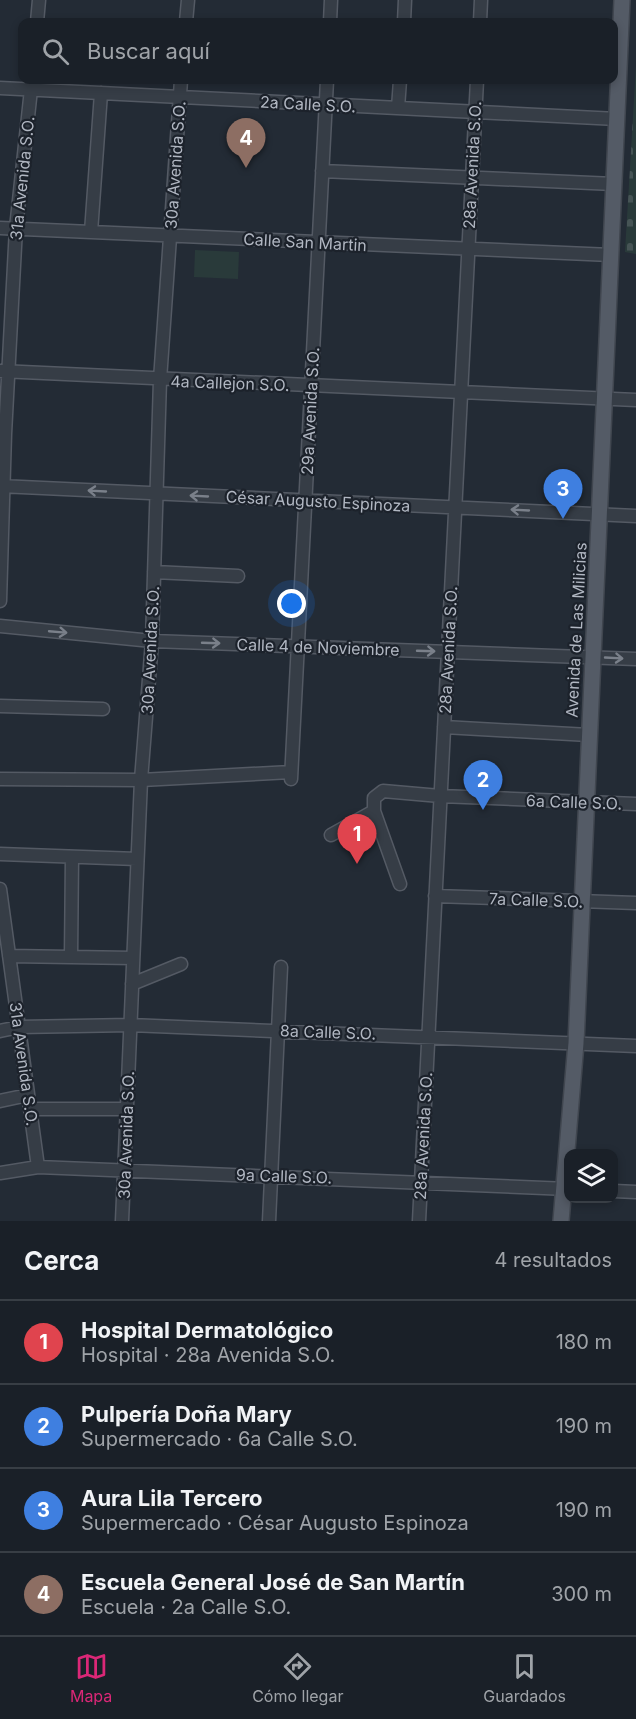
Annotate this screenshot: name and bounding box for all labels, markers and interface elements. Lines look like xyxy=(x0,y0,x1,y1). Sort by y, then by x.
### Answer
search box xyxy=(18,18,618,84)
icon: search xyxy=(39,35,72,68)
text: Buscar aquí xyxy=(87,38,210,64)
street label: 2a Calle S.O. xyxy=(260,92,356,116)
street label: 30a Avenida S.O. xyxy=(161,100,189,230)
street label: 28a Avenida S.O. xyxy=(459,101,485,229)
street label: 31a Avenida S.O. xyxy=(6,115,38,241)
pin: 4 xyxy=(226,118,266,168)
street label: Calle San Martin xyxy=(243,229,367,255)
street label: 29a Avenida S.O. xyxy=(297,347,323,475)
street label: 4a Callejon S.O. xyxy=(170,371,290,395)
pin: 3 xyxy=(544,470,582,519)
one-way arrow xyxy=(88,485,108,496)
street label: César Augusto Espinoza xyxy=(225,486,411,516)
one-way arrow xyxy=(190,490,210,501)
one-way arrow xyxy=(510,505,530,516)
street label: Avenida de Las Milicias xyxy=(561,542,591,718)
street label: 30a Avenida S.O. xyxy=(137,585,163,715)
street label: 28a Avenida S.O. xyxy=(435,586,461,714)
your location xyxy=(277,589,306,618)
one-way arrow xyxy=(48,627,68,638)
street label: Calle 4 de Noviembre xyxy=(236,634,400,660)
one-way arrow xyxy=(200,638,220,649)
one-way arrow xyxy=(416,645,436,657)
one-way arrow xyxy=(604,653,624,664)
pin: 2 xyxy=(464,760,502,810)
street label: 6a Calle S.O. xyxy=(526,790,622,814)
pin: 1 xyxy=(338,814,376,864)
street label: 7a Calle S.O. xyxy=(488,888,584,912)
street label: 31a Avenida S.O. xyxy=(5,1001,43,1127)
street label: 8a Calle S.O. xyxy=(280,1020,376,1044)
street label: 30a Avenida S.O. xyxy=(114,1071,138,1199)
street label: 28a Avenida S.O. xyxy=(410,1072,436,1200)
map controls xyxy=(564,1149,618,1203)
button: layers xyxy=(564,1149,618,1203)
street label: 9a Calle S.O. xyxy=(236,1164,332,1188)
text: Cerca xyxy=(24,1245,99,1276)
text: 4 resultados xyxy=(494,1248,612,1272)
text: Hospital Dermatológico xyxy=(81,1317,333,1343)
text: 1 xyxy=(39,1330,48,1354)
text: 180 m xyxy=(556,1330,612,1354)
text: Hospital · 28a Avenida S.O. xyxy=(81,1343,335,1367)
text: Pulpería Doña Mary xyxy=(81,1401,292,1427)
text: 2 xyxy=(37,1414,50,1438)
text: 190 m xyxy=(556,1414,612,1438)
text: Supermercado · 6a Calle S.O. xyxy=(81,1427,358,1451)
text: Aura Lila Tercero xyxy=(81,1485,263,1511)
text: 3 xyxy=(37,1498,50,1522)
text: 190 m xyxy=(556,1498,612,1522)
text: Supermercado · César Augusto Espinoza xyxy=(81,1511,469,1535)
text: Escuela General José de San Martín xyxy=(81,1569,465,1595)
text: 4 xyxy=(37,1582,50,1606)
text: 300 m xyxy=(551,1582,612,1606)
text: Escuela · 2a Calle S.O. xyxy=(81,1595,291,1619)
tab: Mapa xyxy=(70,1650,112,1706)
tab: Cómo llegar xyxy=(252,1650,343,1706)
tab: Guardados xyxy=(483,1650,566,1706)

